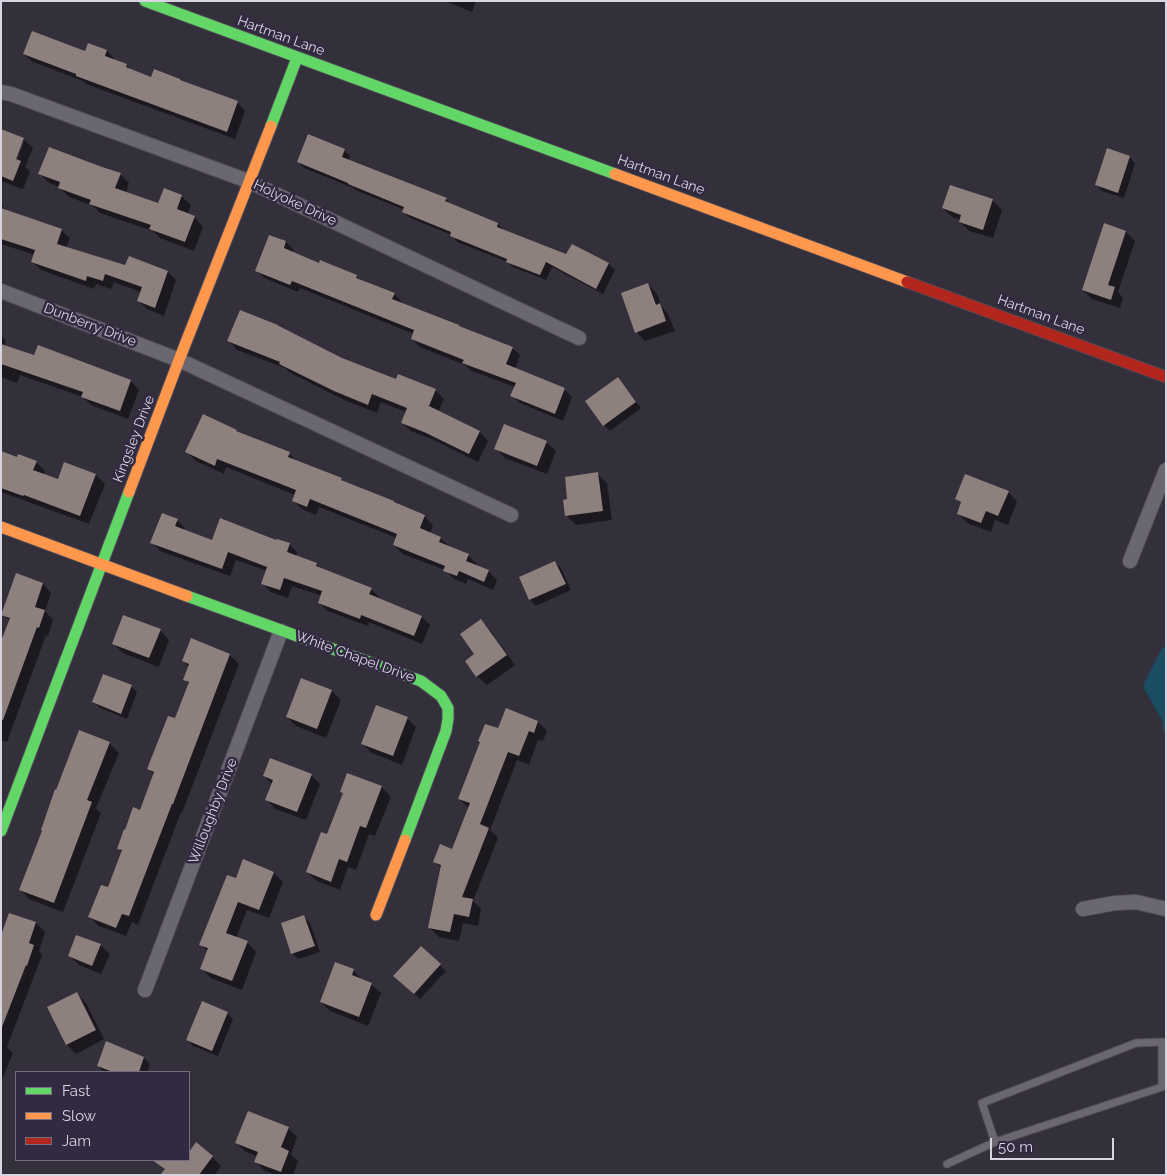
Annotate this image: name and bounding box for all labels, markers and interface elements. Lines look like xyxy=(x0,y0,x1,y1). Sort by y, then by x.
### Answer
street label: Hartman Lane xyxy=(235,12,327,60)
street label: Hartman Lane xyxy=(615,151,707,199)
street label: Holyoke Drive xyxy=(251,176,339,230)
street label: Hartman Lane xyxy=(995,291,1087,339)
street label: Dunberry Drive xyxy=(41,300,139,350)
street label: Kingsley Drive xyxy=(110,393,158,485)
street label: White Chapel Drive xyxy=(293,628,417,686)
street label: Willoughby Drive xyxy=(185,756,241,866)
legend xyxy=(15,1071,190,1161)
text: Fast xyxy=(62,1082,90,1100)
text: Slow xyxy=(62,1107,96,1125)
scale bar xyxy=(992,1128,1116,1160)
text: Jam xyxy=(62,1132,91,1150)
text: 50 m xyxy=(998,1138,1033,1156)

